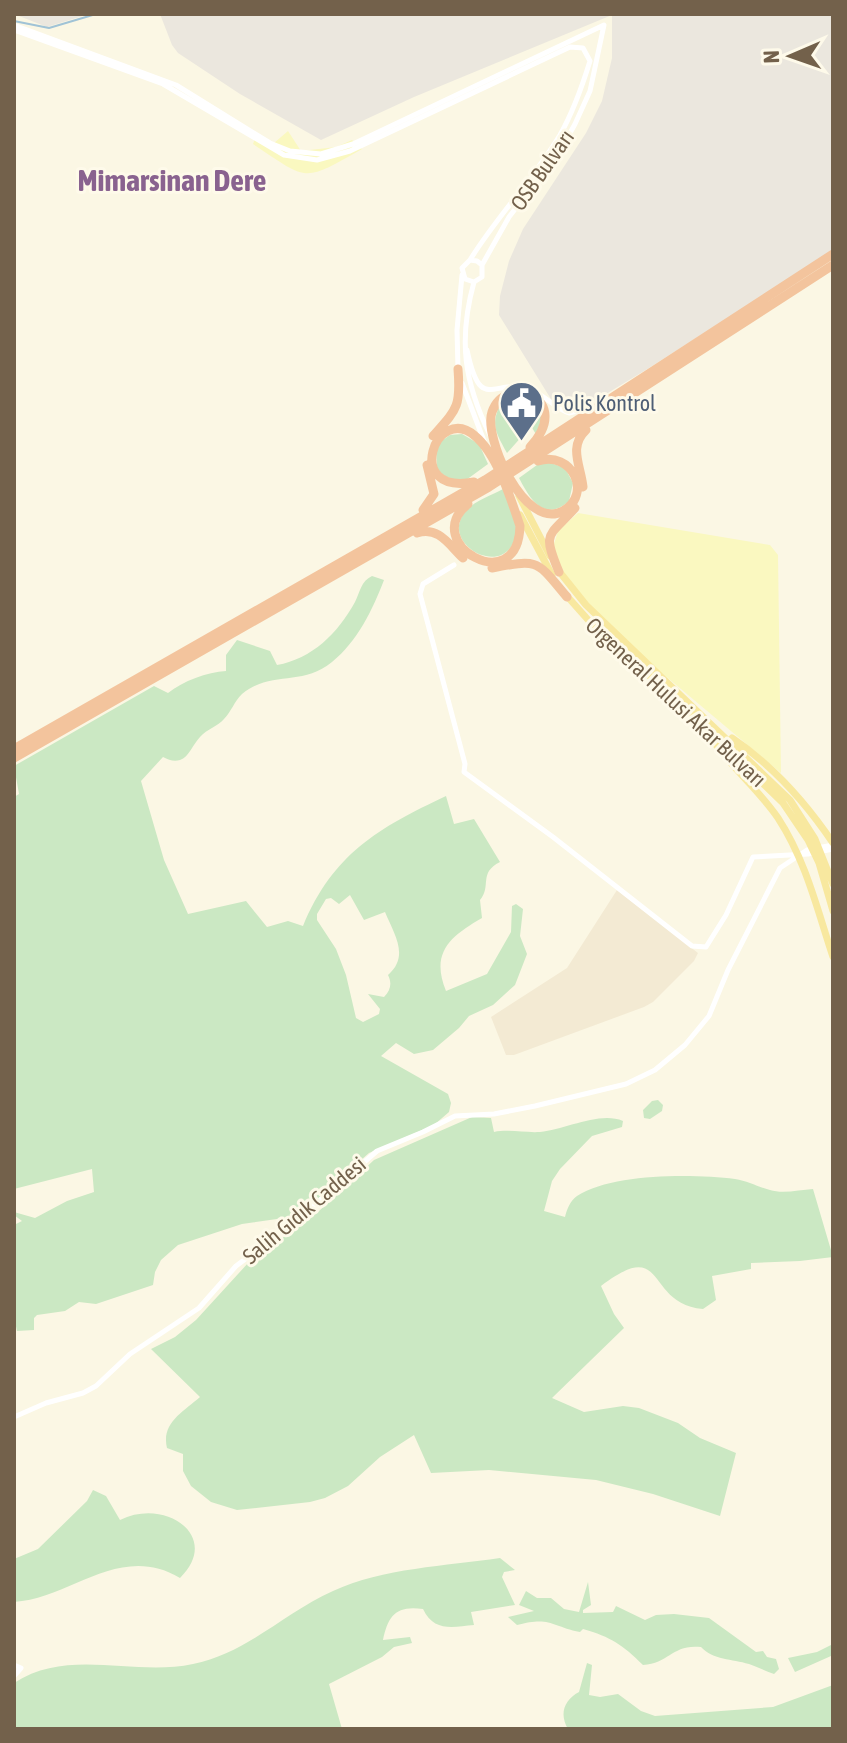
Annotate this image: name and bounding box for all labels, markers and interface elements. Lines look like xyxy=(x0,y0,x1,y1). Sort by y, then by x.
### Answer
north arrow xyxy=(751,16,831,96)
text: N xyxy=(758,50,784,64)
street label: OSB Bulvarı xyxy=(505,125,579,215)
district label: Mimarsinan Dere xyxy=(78,163,266,197)
public building icon: Polis Kontrol xyxy=(498,379,546,442)
place label: Polis Kontrol xyxy=(553,390,656,416)
street label: Orgeneral Hulusi Akar Bulvarı xyxy=(581,612,771,792)
street label: Salih Gıdık Caddesi xyxy=(237,1151,371,1269)

